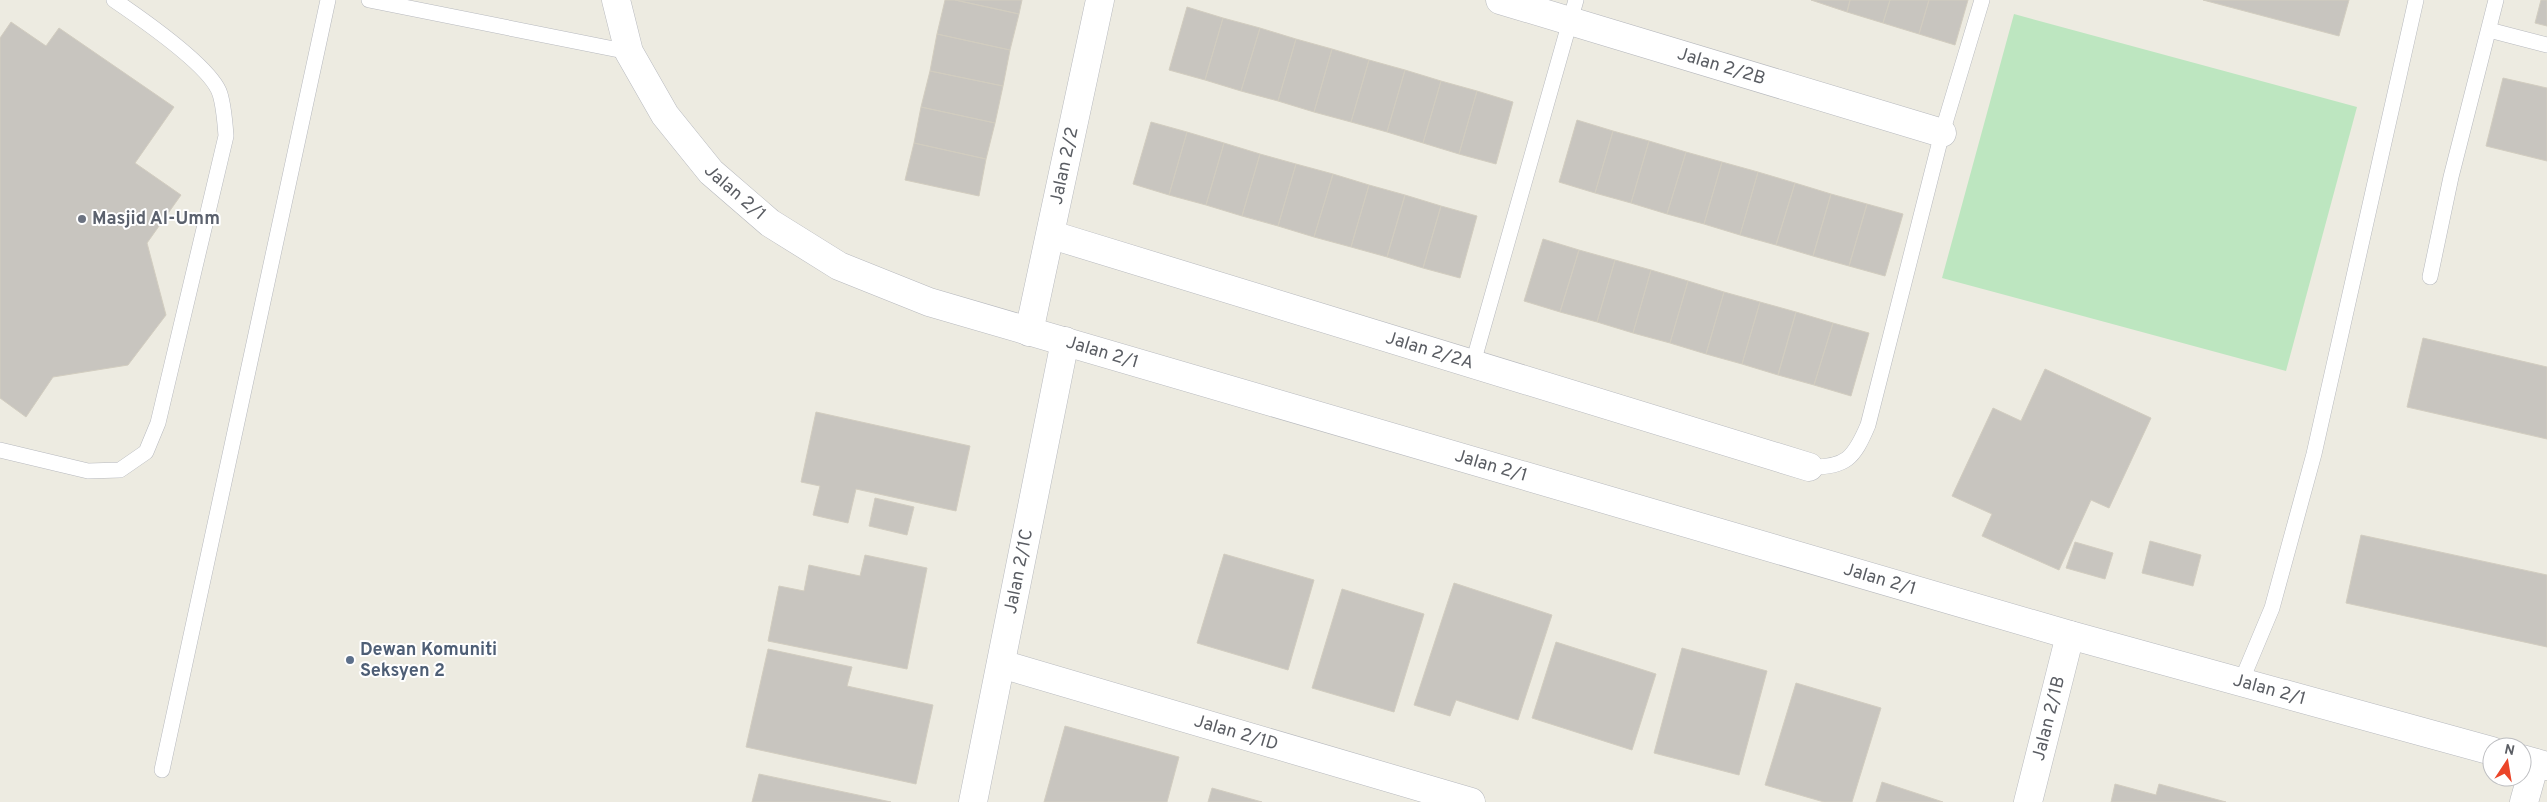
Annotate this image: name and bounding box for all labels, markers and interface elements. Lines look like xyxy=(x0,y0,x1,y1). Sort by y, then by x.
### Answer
street label: Jalan 2/2B xyxy=(1674,42,1768,91)
street label: Jalan 2/2 xyxy=(1045,125,1084,207)
street label: Jalan 2/1 xyxy=(698,160,771,226)
place label: Masjid Al-Umm xyxy=(92,208,220,231)
marker: Masjid Al-Umm xyxy=(76,213,88,225)
street label: Jalan 2/2A xyxy=(1383,326,1477,375)
street label: Jalan 2/1 xyxy=(1063,331,1141,374)
street label: Jalan 2/1 xyxy=(1452,444,1530,487)
street label: Jalan 2/1C xyxy=(999,527,1039,616)
street label: Jalan 2/1 xyxy=(1841,558,1919,601)
place label: Dewan Komuniti Seksyen 2 xyxy=(360,639,497,683)
marker: Dewan Komuniti Seksyen 2 xyxy=(344,654,356,666)
street label: Jalan 2/1 xyxy=(2230,669,2308,711)
street label: Jalan 2/1B xyxy=(2027,674,2071,763)
street label: Jalan 2/1D xyxy=(1191,710,1281,756)
north arrow xyxy=(2482,737,2532,787)
text: N xyxy=(2503,741,2516,760)

